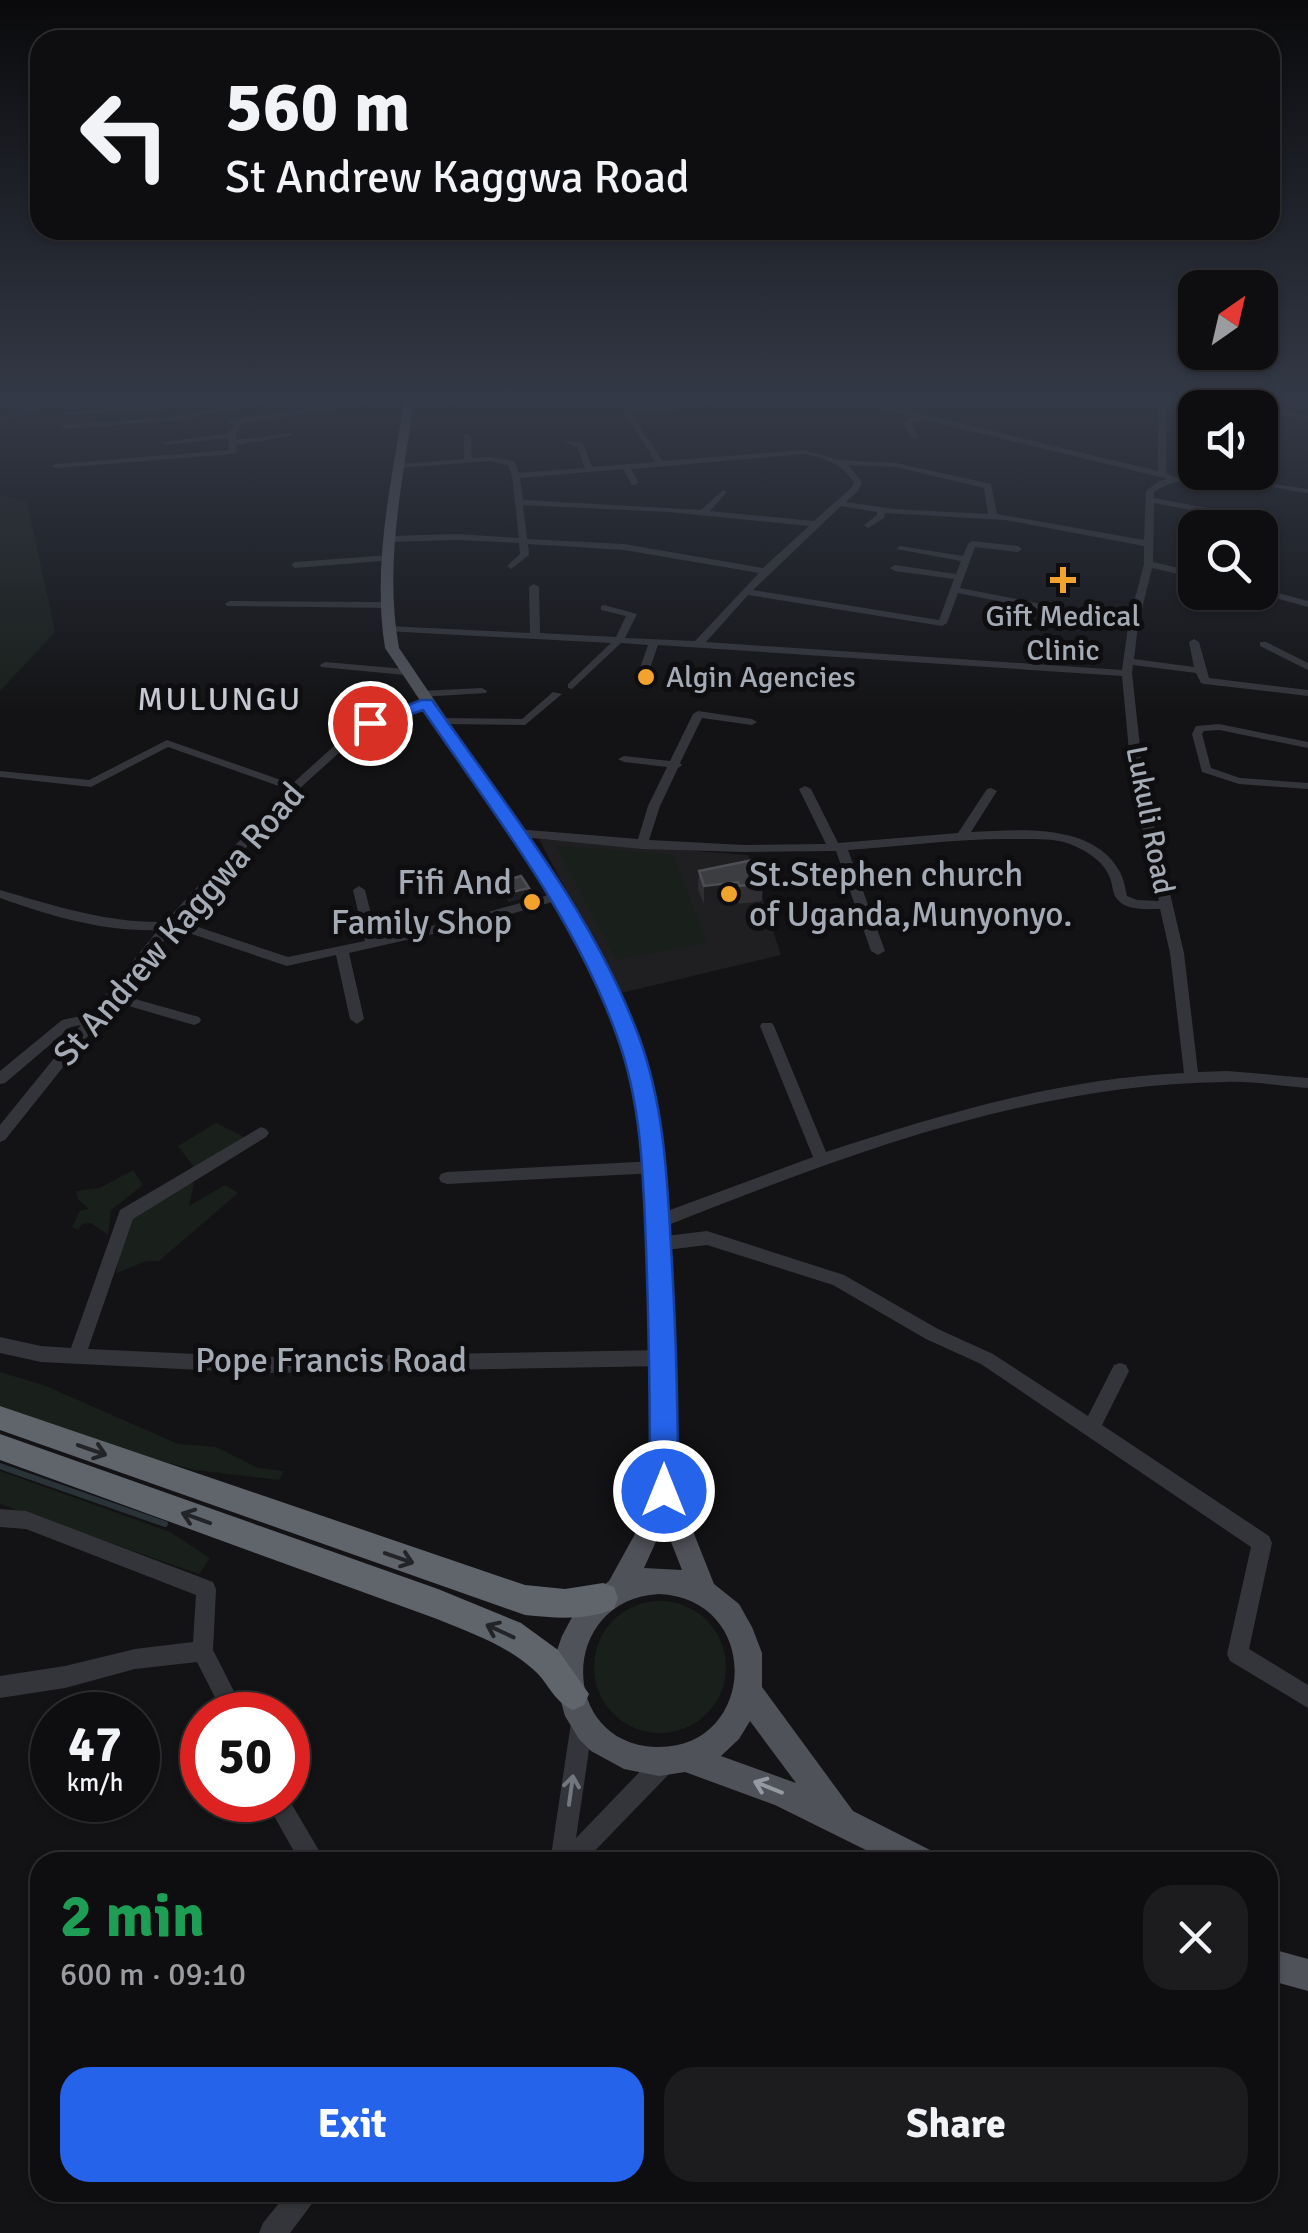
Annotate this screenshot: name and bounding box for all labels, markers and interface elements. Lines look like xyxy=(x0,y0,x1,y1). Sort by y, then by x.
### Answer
text: 560 m xyxy=(225,64,410,150)
icon: left xyxy=(60,70,190,200)
text: St Andrew Kaggwa Road xyxy=(225,150,690,205)
north arrow xyxy=(1178,270,1278,370)
map controls xyxy=(1178,270,1278,610)
button: sound xyxy=(1178,390,1278,490)
button: search xyxy=(1178,510,1278,610)
marker: Gift Medical Clinic xyxy=(1050,567,1076,593)
place label: Gift Medical Clinic xyxy=(986,598,1140,669)
place label: Algin Agencies xyxy=(666,659,856,696)
marker: Algin Agencies xyxy=(635,666,657,688)
district label: MULUNGU xyxy=(137,680,303,719)
pin xyxy=(328,681,413,766)
icon: arrive xyxy=(343,696,398,751)
street label: Lukuli Road xyxy=(1118,743,1182,897)
street label: St Andrew Kaggwa Road xyxy=(44,773,314,1075)
place label: St.Stephen church of Uganda,Munyonyo. xyxy=(749,853,1072,936)
place label: Fifi And Family Shop xyxy=(331,861,512,944)
marker: St.Stephen church of Uganda,Munyonyo. xyxy=(718,883,740,905)
marker: Fifi And Family Shop xyxy=(521,891,543,913)
street label: Pope Francis Road xyxy=(195,1339,467,1382)
position arrow xyxy=(612,1439,716,1543)
one-way arrow xyxy=(76,1442,107,1460)
one-way arrow xyxy=(182,1508,213,1526)
one-way arrow xyxy=(382,1550,414,1568)
one-way arrow xyxy=(486,1620,516,1639)
speed limit sign: 50 xyxy=(180,1692,310,1822)
text: 47 xyxy=(68,1714,122,1776)
text: km/h xyxy=(67,1767,123,1798)
one-way arrow xyxy=(562,1775,580,1807)
one-way arrow xyxy=(753,1776,783,1794)
text: 2 min xyxy=(60,1880,205,1954)
button: close xyxy=(1143,1885,1248,1990)
text: 600 m · 09:10 xyxy=(60,1955,246,1994)
button: Exit xyxy=(60,2067,644,2182)
button: Share xyxy=(664,2067,1248,2182)

